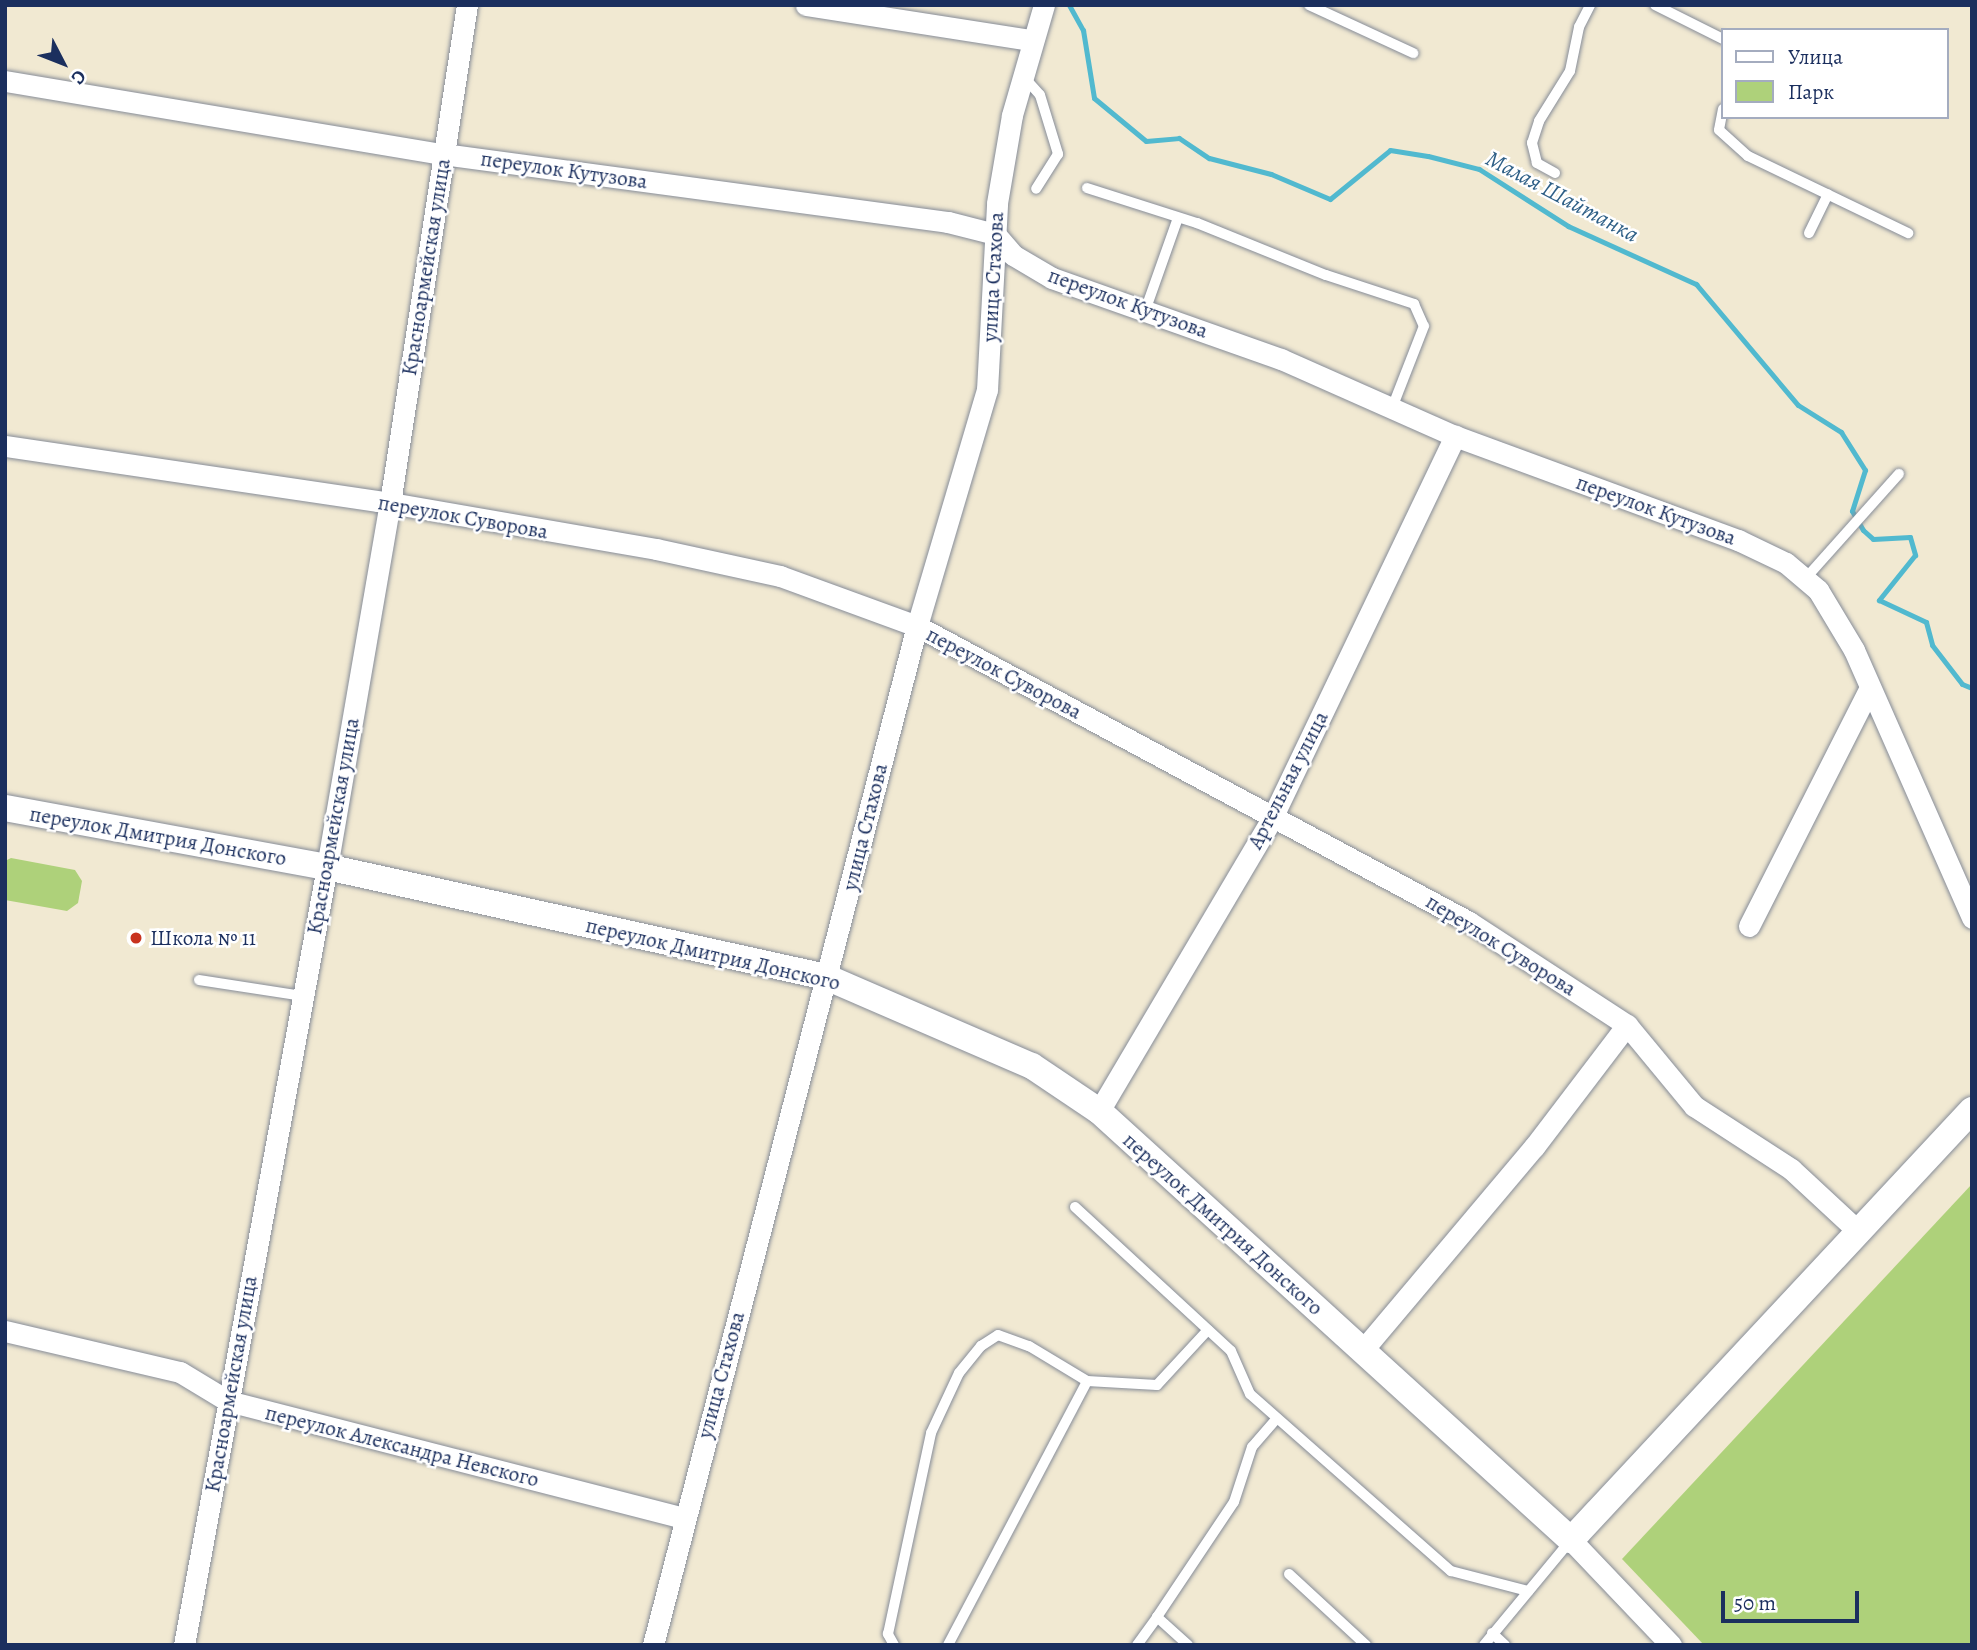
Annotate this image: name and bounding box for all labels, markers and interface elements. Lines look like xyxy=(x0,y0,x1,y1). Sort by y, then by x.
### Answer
north arrow xyxy=(28,28,98,98)
legend xyxy=(1722,28,1949,119)
text: Улица xyxy=(1788,43,1843,71)
text: С xyxy=(65,64,92,90)
text: Парк xyxy=(1788,78,1834,106)
water label: Малая Шайтанка xyxy=(1481,145,1643,249)
street label: переулок Кутузова xyxy=(479,146,649,194)
street label: Красноармейская улица xyxy=(396,157,456,377)
street label: улица Стахова xyxy=(977,211,1009,343)
street label: переулок Кутузова xyxy=(1045,262,1211,344)
street label: переулок Кутузова xyxy=(1573,469,1739,551)
street label: переулок Суворова xyxy=(376,490,550,544)
street label: переулок Суворова xyxy=(922,621,1086,725)
street label: Артельная улица xyxy=(1242,707,1334,853)
street label: Красноармейская улица xyxy=(302,716,364,936)
street label: улица Стахова xyxy=(837,761,893,893)
street label: переулок Дмитрия Донского xyxy=(28,801,288,871)
street label: переулок Суворова xyxy=(1421,889,1581,1001)
street label: переулок Дмитрия Донского xyxy=(583,912,843,996)
place label: Школа № 11 xyxy=(150,925,256,951)
marker: Школа № 11 xyxy=(128,930,144,946)
street label: переулок Дмитрия Донского xyxy=(1118,1128,1328,1320)
street label: Красноармейская улица xyxy=(200,1274,262,1494)
street label: улица Стахова xyxy=(692,1309,750,1441)
street label: переулок Александра Невского xyxy=(263,1400,541,1492)
scale bar xyxy=(1725,1576,1863,1620)
text: 50 m xyxy=(1734,1589,1776,1617)

